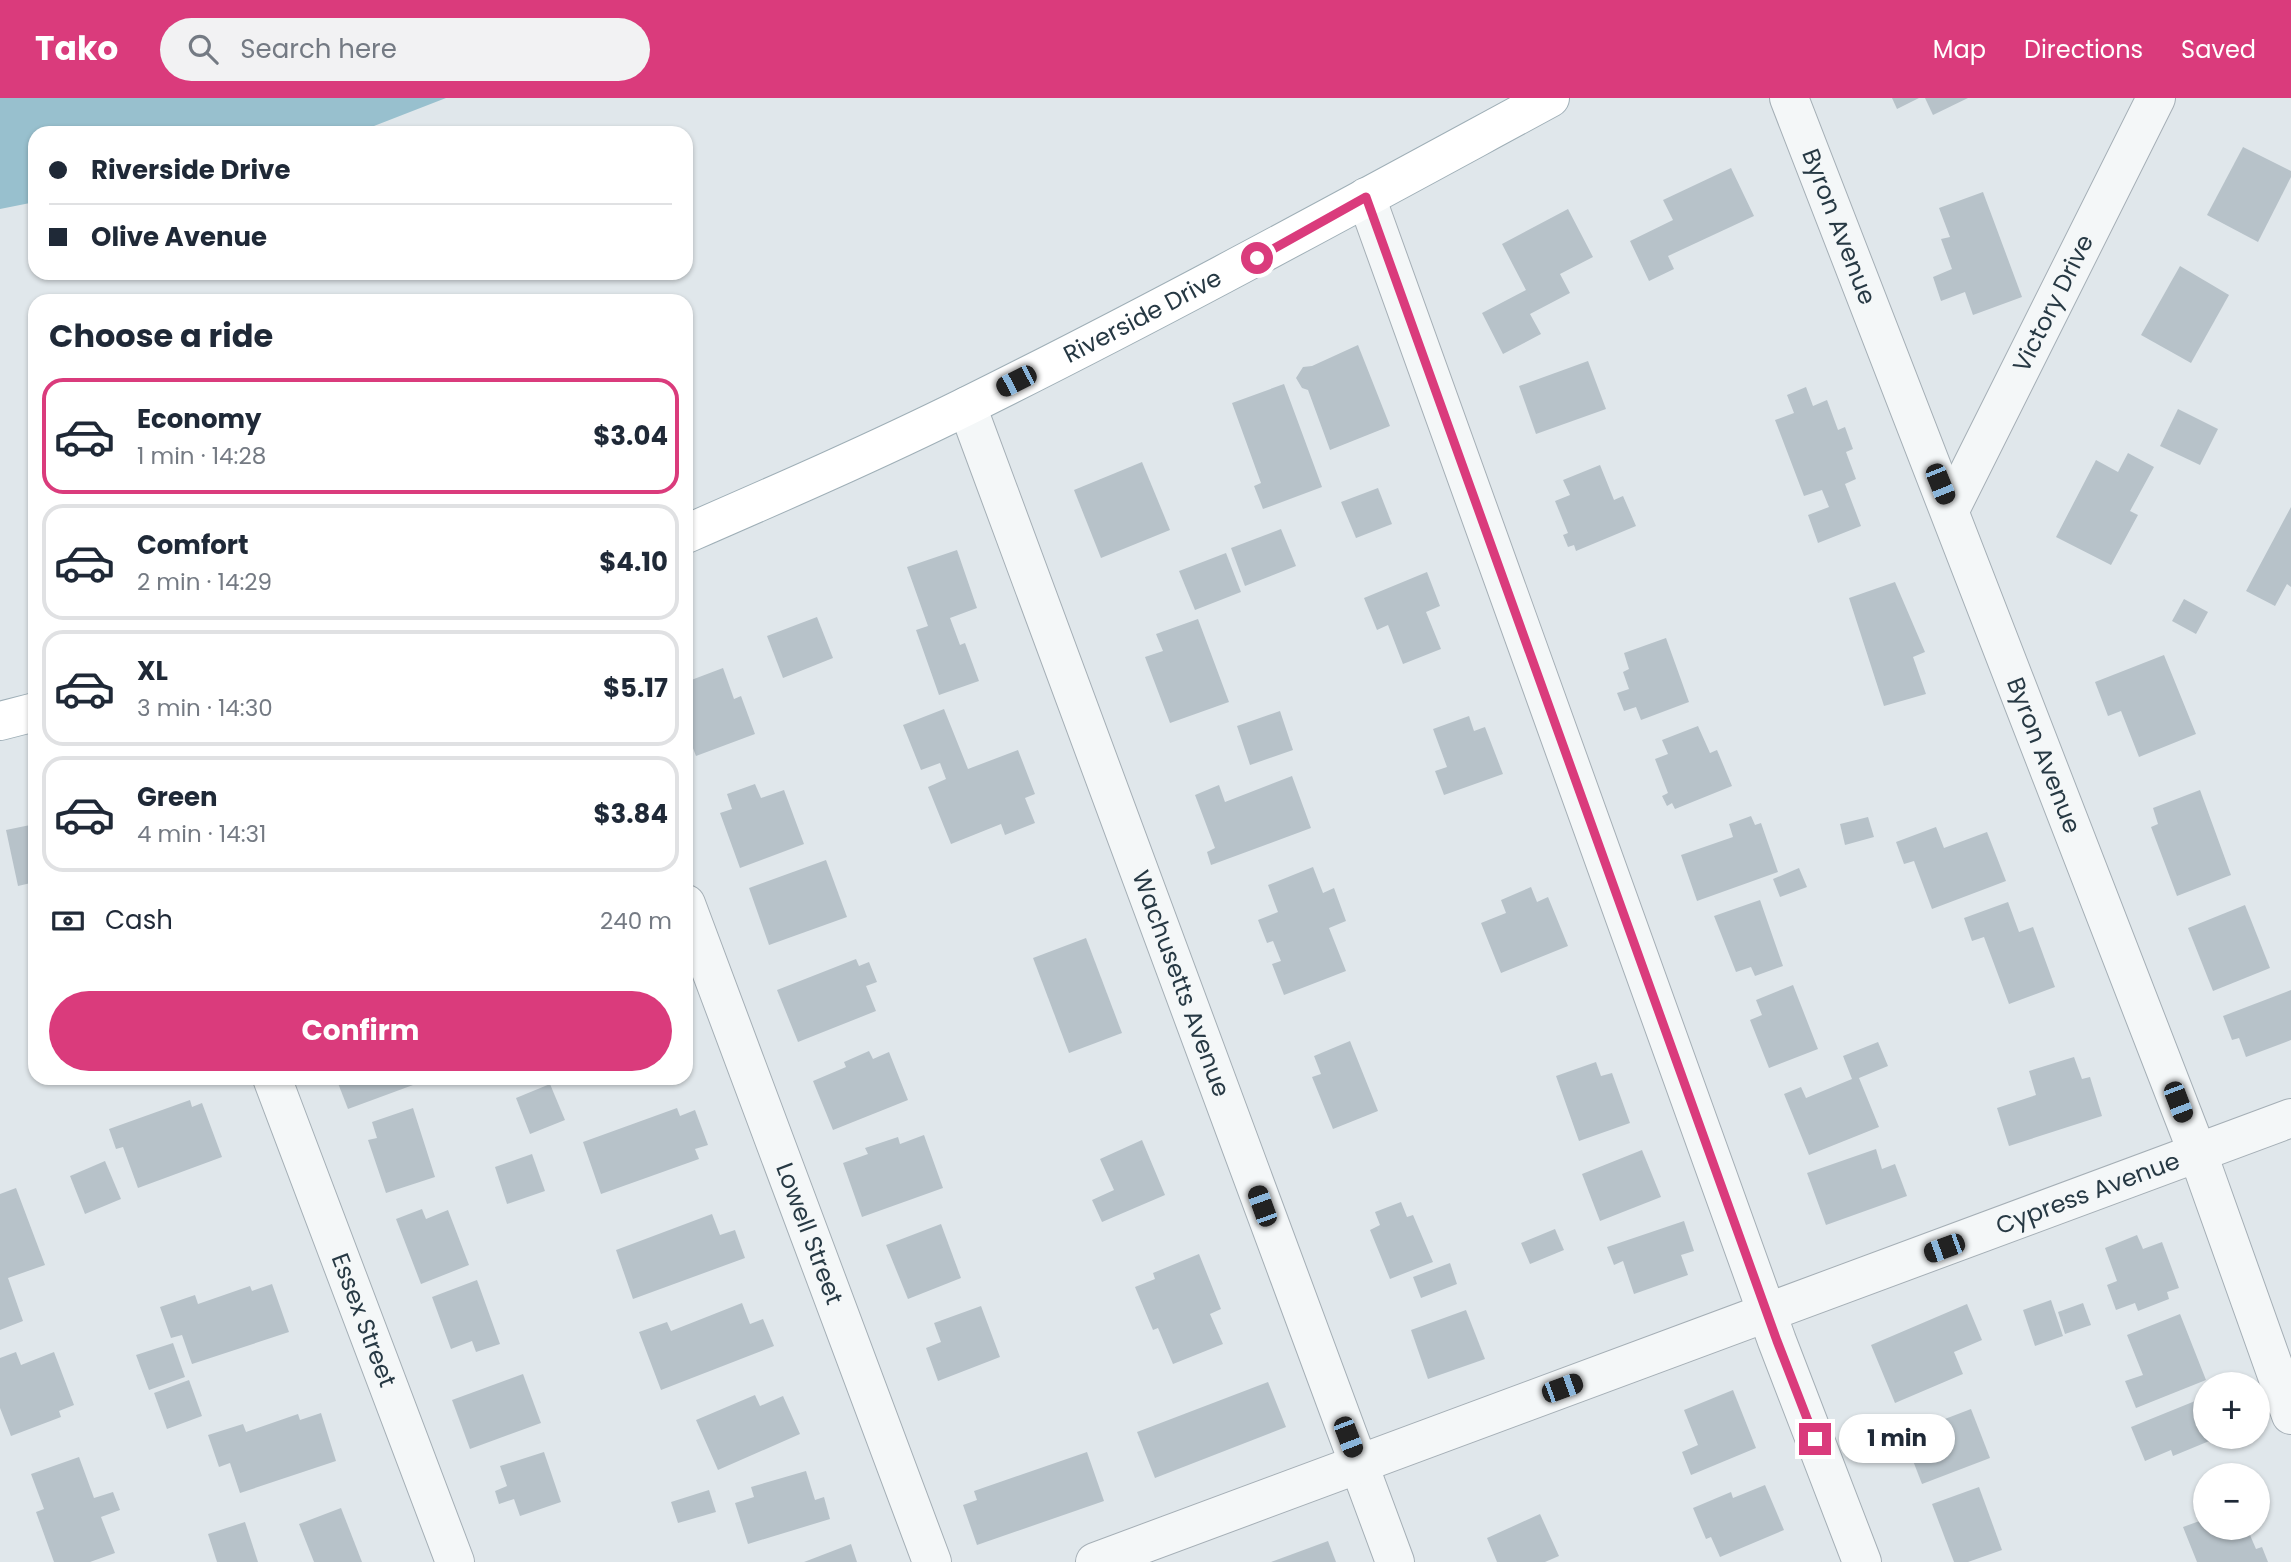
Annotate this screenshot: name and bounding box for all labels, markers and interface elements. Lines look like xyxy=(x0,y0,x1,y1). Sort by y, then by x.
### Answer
search box xyxy=(160,18,650,81)
text: Tako xyxy=(35,25,118,72)
icon: search xyxy=(184,30,222,68)
text: Search here xyxy=(240,31,397,67)
text: Map xyxy=(1933,33,1986,66)
text: Directions xyxy=(2024,33,2143,66)
text: Saved xyxy=(2181,33,2256,66)
street label: Byron Avenue xyxy=(1794,144,1884,309)
text: Riverside Drive xyxy=(91,152,290,188)
text: Olive Avenue xyxy=(91,219,267,255)
street label: Victory Drive xyxy=(2005,229,2101,378)
route start xyxy=(1241,242,1273,274)
street label: Riverside Drive xyxy=(1058,261,1227,371)
text: Choose a ride xyxy=(49,313,273,358)
car xyxy=(993,362,1040,400)
text: Economy xyxy=(137,401,261,437)
icon: car xyxy=(53,405,116,468)
text: $3.04 xyxy=(593,418,668,454)
text: 1 min · 14:28 xyxy=(137,440,266,472)
car xyxy=(1923,461,1958,507)
text: Comfort xyxy=(137,527,249,563)
icon: car xyxy=(53,531,116,594)
text: $4.10 xyxy=(599,544,668,580)
text: 2 min · 14:29 xyxy=(137,566,272,598)
text: XL xyxy=(137,653,168,689)
icon: car xyxy=(53,657,116,720)
text: $5.17 xyxy=(603,670,668,706)
street label: Byron Avenue xyxy=(1999,673,2089,838)
text: 3 min · 14:30 xyxy=(137,692,273,724)
text: Green xyxy=(137,779,218,815)
icon: car xyxy=(53,783,116,846)
text: $3.84 xyxy=(593,796,668,832)
text: 4 min · 14:31 xyxy=(137,818,266,850)
street label: Wachusetts Avenue xyxy=(1124,866,1238,1101)
icon: cash xyxy=(49,902,87,940)
text: Cash xyxy=(105,902,173,938)
text: 240 m xyxy=(600,905,672,937)
button: Confirm xyxy=(49,991,672,1071)
car xyxy=(2161,1079,2196,1125)
street label: Cypress Avenue xyxy=(1991,1144,2184,1242)
street label: Lowell Street xyxy=(768,1158,851,1309)
car xyxy=(1245,1183,1280,1229)
car xyxy=(1921,1231,1968,1265)
street label: Essex Street xyxy=(324,1249,404,1392)
car xyxy=(1539,1371,1586,1405)
map controls xyxy=(2193,1372,2270,1540)
button: + xyxy=(2193,1372,2270,1449)
car xyxy=(1331,1414,1366,1460)
callout: 1 min xyxy=(1840,1414,1955,1464)
text: 1 min xyxy=(1867,1422,1927,1454)
route end xyxy=(1799,1423,1831,1455)
button: − xyxy=(2193,1463,2270,1540)

